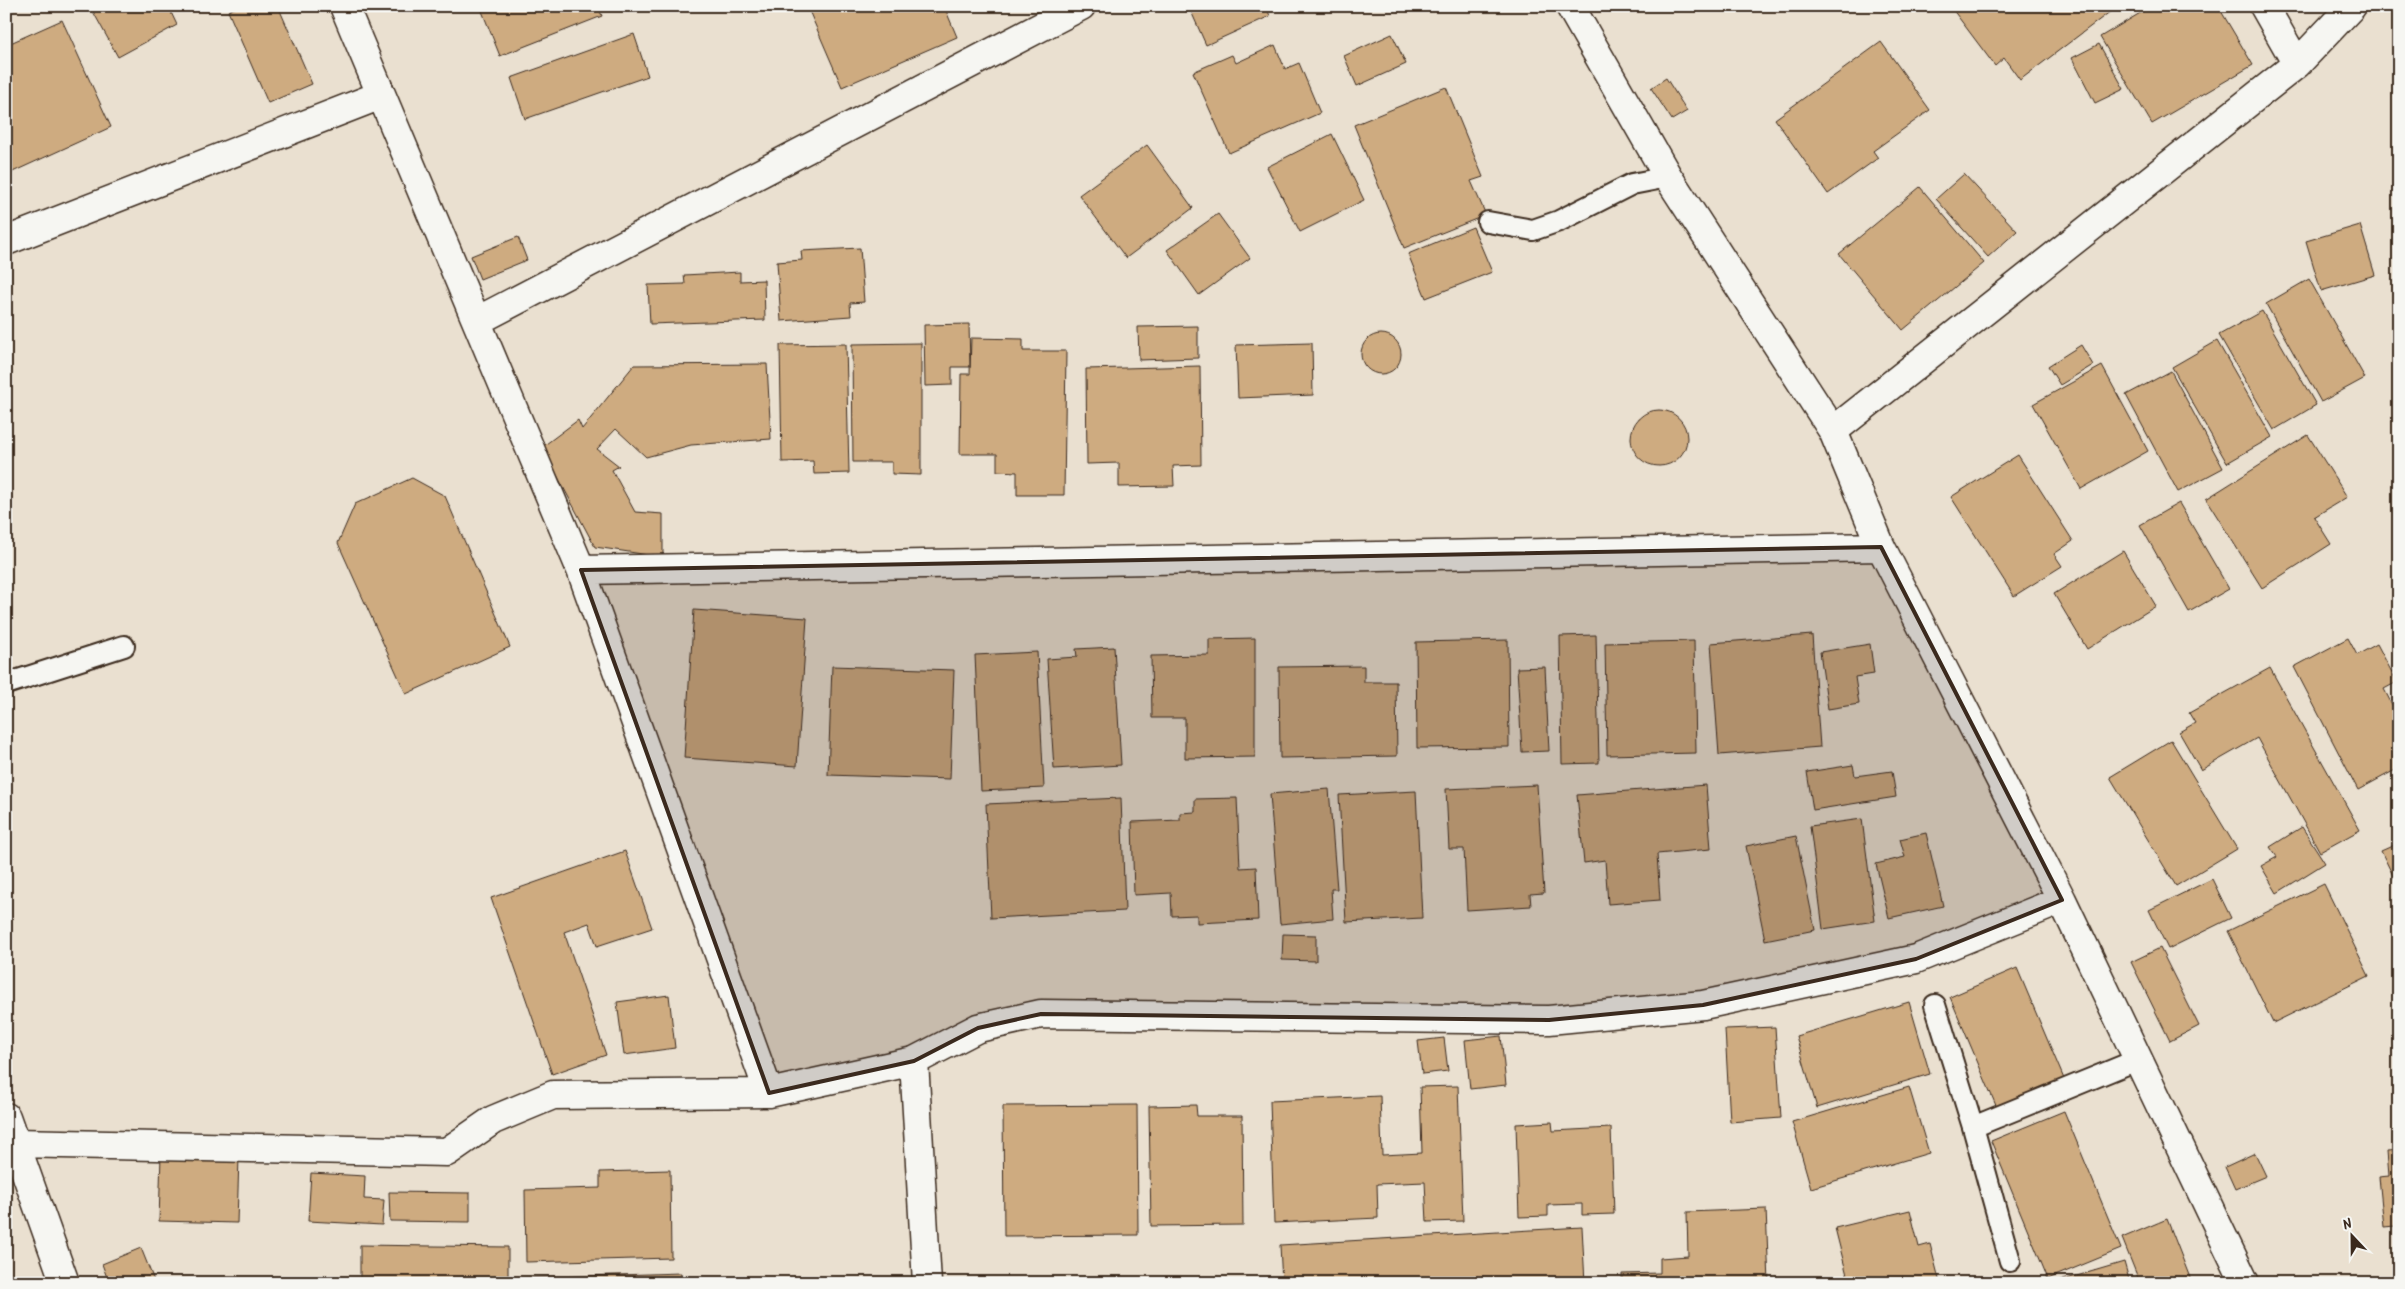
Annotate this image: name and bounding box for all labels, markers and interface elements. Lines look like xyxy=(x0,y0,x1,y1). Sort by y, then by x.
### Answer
north arrow xyxy=(2328,1212,2378,1262)
text: N xyxy=(2339,1213,2356,1237)

